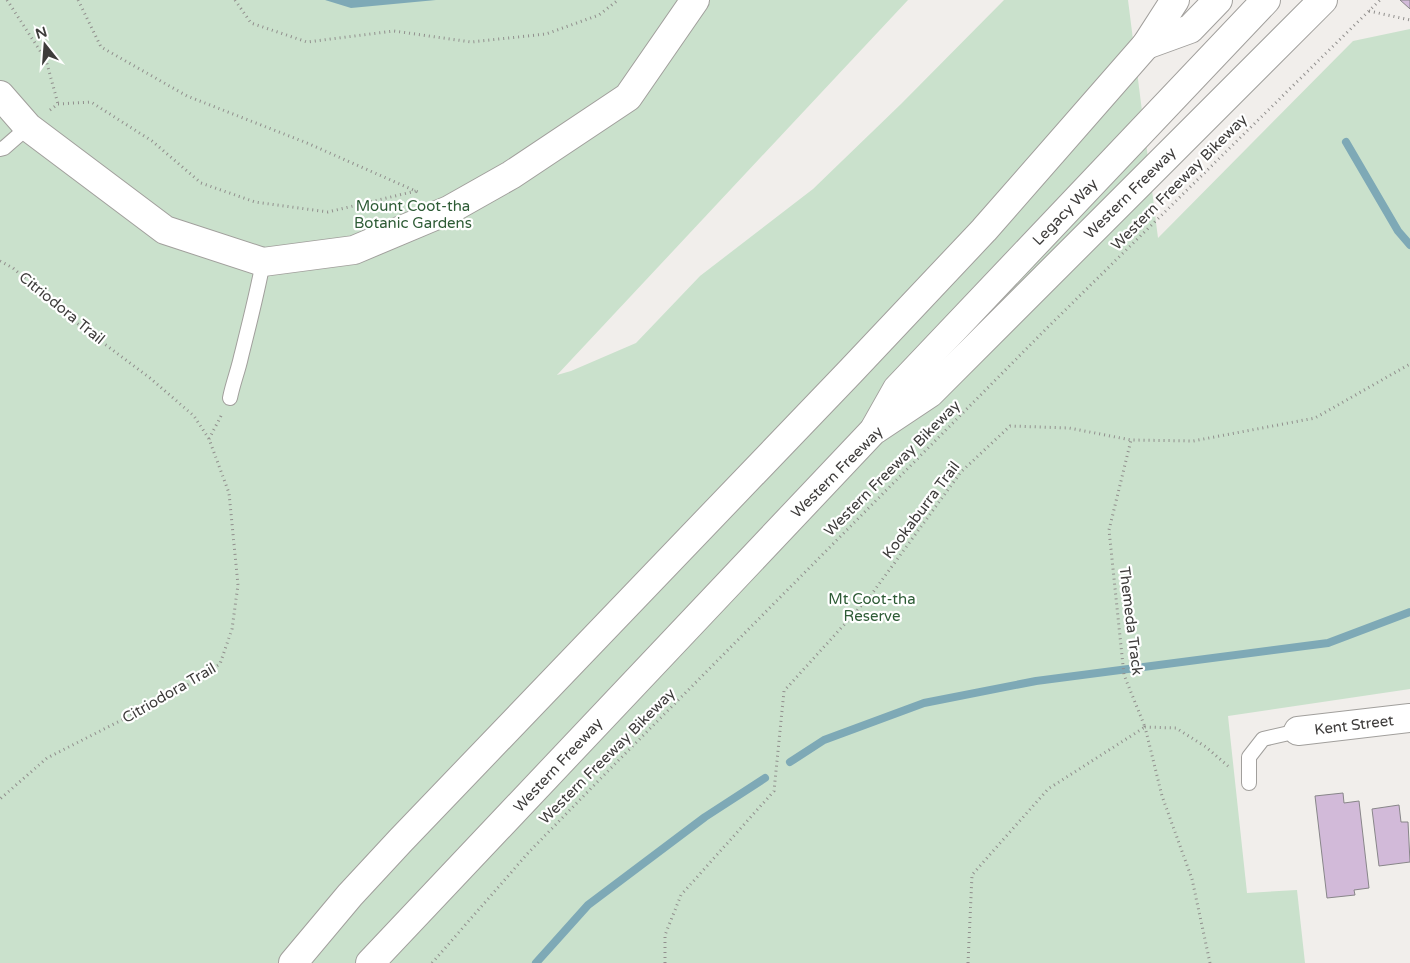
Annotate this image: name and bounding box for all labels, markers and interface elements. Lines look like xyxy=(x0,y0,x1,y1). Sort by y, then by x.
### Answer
north arrow xyxy=(20,20,70,70)
text: N xyxy=(33,23,49,43)
street label: Western Freeway Bikeway xyxy=(1107,110,1251,254)
street label: Western Freeway xyxy=(1080,143,1180,243)
street label: Legacy Way xyxy=(1029,175,1101,249)
park label: Mount Coot-tha Botanic Gardens xyxy=(354,197,472,232)
street label: Citriodora Trail xyxy=(16,268,108,348)
street label: Western Freeway Bikeway xyxy=(820,396,964,540)
street label: Western Freeway xyxy=(787,422,887,522)
street label: Kookaburra Trail xyxy=(879,458,963,562)
street label: Themeda Track xyxy=(1115,566,1147,676)
park label: Mt Coot-tha Reserve xyxy=(828,590,916,625)
street label: Citriodora Trail xyxy=(119,659,219,727)
street label: Western Freeway Bikeway xyxy=(535,684,679,828)
street label: Kent Street xyxy=(1313,711,1395,739)
street label: Western Freeway xyxy=(510,714,606,816)

